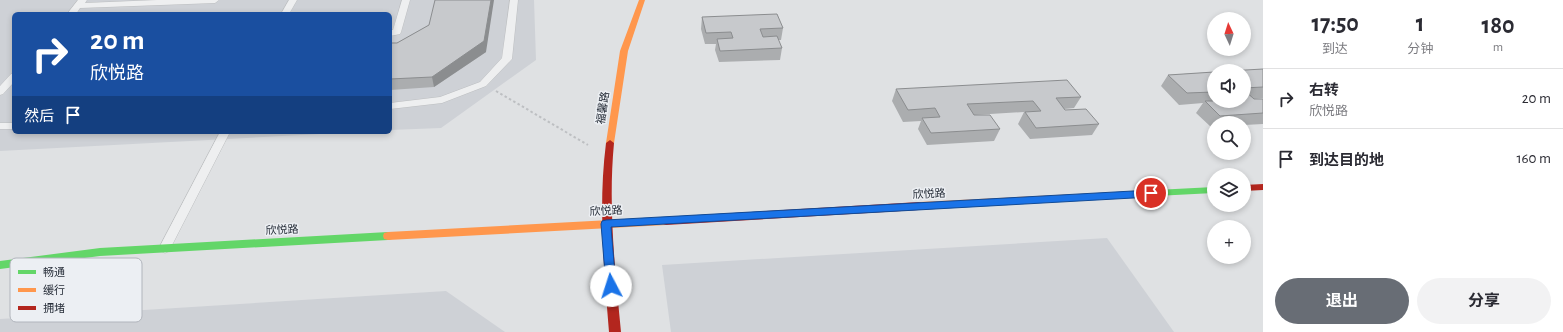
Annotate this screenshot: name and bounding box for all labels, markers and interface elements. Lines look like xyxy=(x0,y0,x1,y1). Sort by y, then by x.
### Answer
north arrow xyxy=(1207,12,1251,56)
map controls xyxy=(1207,12,1251,264)
text: 17:50 xyxy=(1311,12,1359,36)
text: 1 xyxy=(1416,12,1425,36)
text: 180 xyxy=(1482,14,1515,38)
text: 20 m xyxy=(90,27,145,55)
icon: right xyxy=(24,28,76,80)
text: m xyxy=(1493,41,1503,54)
text: 到达 xyxy=(1322,43,1348,56)
text: 分钟 xyxy=(1407,43,1433,56)
button: sound xyxy=(1207,64,1251,108)
text: 欣悦路 xyxy=(90,65,144,83)
text: 右转 xyxy=(1309,83,1339,98)
icon: right xyxy=(1275,88,1297,110)
street label: 福馨路 xyxy=(594,91,611,125)
text: 20 m xyxy=(1522,91,1551,106)
icon: arrive xyxy=(62,104,84,126)
text: 欣悦路 xyxy=(1309,105,1348,118)
text: 然后 xyxy=(24,109,54,124)
button: search xyxy=(1207,116,1251,160)
icon: arrive xyxy=(1275,148,1297,170)
text: 160 m xyxy=(1516,151,1551,166)
text: 到达目的地 xyxy=(1309,153,1384,168)
button: layers xyxy=(1207,168,1251,212)
pin xyxy=(1134,176,1168,210)
icon: arrive xyxy=(1140,182,1162,204)
street label: 欣悦路 xyxy=(912,187,946,200)
street label: 欣悦路 xyxy=(589,204,623,217)
button: + xyxy=(1207,220,1251,264)
street label: 欣悦路 xyxy=(265,223,299,236)
legend xyxy=(10,258,142,322)
position arrow xyxy=(590,265,632,307)
text: 畅通 xyxy=(43,266,65,278)
button: 退出 xyxy=(1275,278,1409,324)
button: 分享 xyxy=(1417,278,1551,324)
text: 缓行 xyxy=(43,284,65,296)
text: 拥堵 xyxy=(43,303,65,314)

